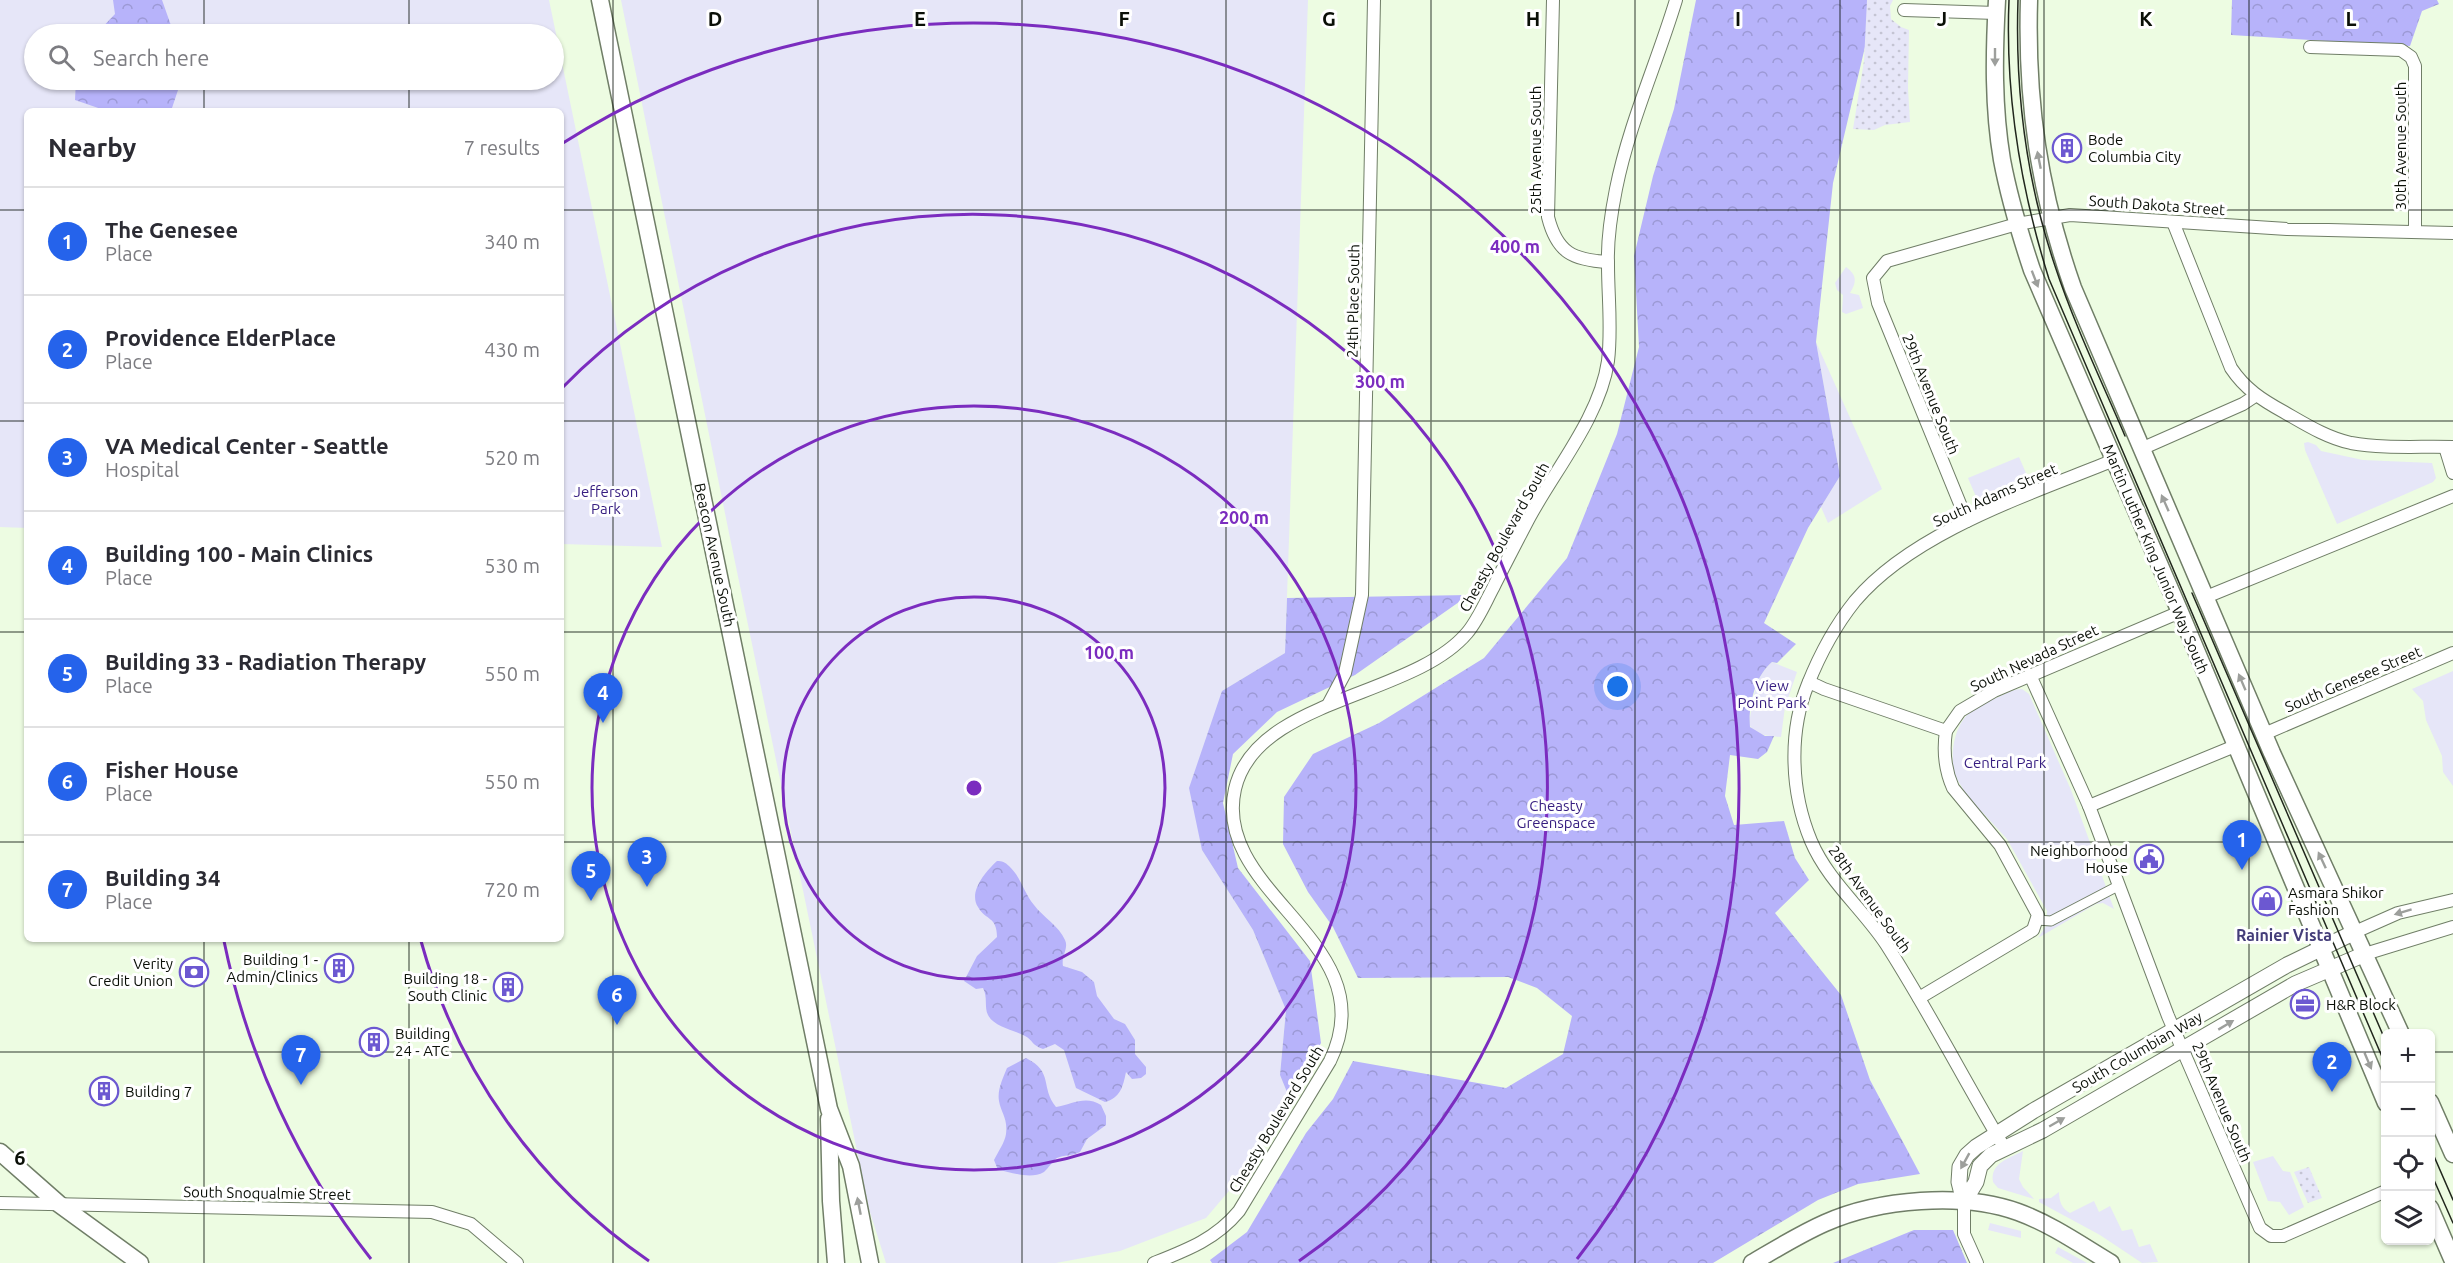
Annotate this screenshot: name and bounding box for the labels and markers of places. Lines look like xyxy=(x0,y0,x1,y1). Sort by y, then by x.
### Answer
place label: Bode Columbia City xyxy=(2088,131,2181,165)
building icon: Bode Columbia City xyxy=(2051,132,2083,164)
pin: 4 xyxy=(584,674,622,723)
centre of rings xyxy=(964,778,984,798)
pin: 1 xyxy=(2222,820,2262,870)
pin: 3 xyxy=(628,838,666,887)
place label: Neighborhood House xyxy=(2030,842,2128,876)
public building icon: Neighborhood House xyxy=(2133,843,2165,875)
pin: 5 xyxy=(572,852,610,901)
place label: Asmara Shikor Fashion xyxy=(2288,884,2384,918)
shop icon: Asmara Shikor Fashion xyxy=(2251,885,2283,917)
place label: Building 1 - Admin/Clinics xyxy=(227,951,318,985)
building icon: Building 1 - Admin/Clinics xyxy=(323,952,355,984)
place label: Verity Credit Union xyxy=(88,955,173,989)
bank icon: Verity Credit Union xyxy=(178,956,210,988)
place label: Building 18 - South Clinic xyxy=(404,970,487,1004)
building icon: Building 18 - South Clinic xyxy=(492,971,524,1003)
pin: 6 xyxy=(598,976,636,1025)
office icon: H&R Block xyxy=(2289,988,2321,1020)
place label: H&R Block xyxy=(2326,996,2396,1013)
place label: Building 24 - ATC xyxy=(395,1025,450,1059)
building icon: Building 24 - ATC xyxy=(358,1026,390,1058)
pin: 7 xyxy=(282,1036,320,1085)
pin: 2 xyxy=(2312,1042,2352,1092)
building icon: Building 7 xyxy=(88,1075,120,1107)
place label: Building 7 xyxy=(125,1083,192,1100)

